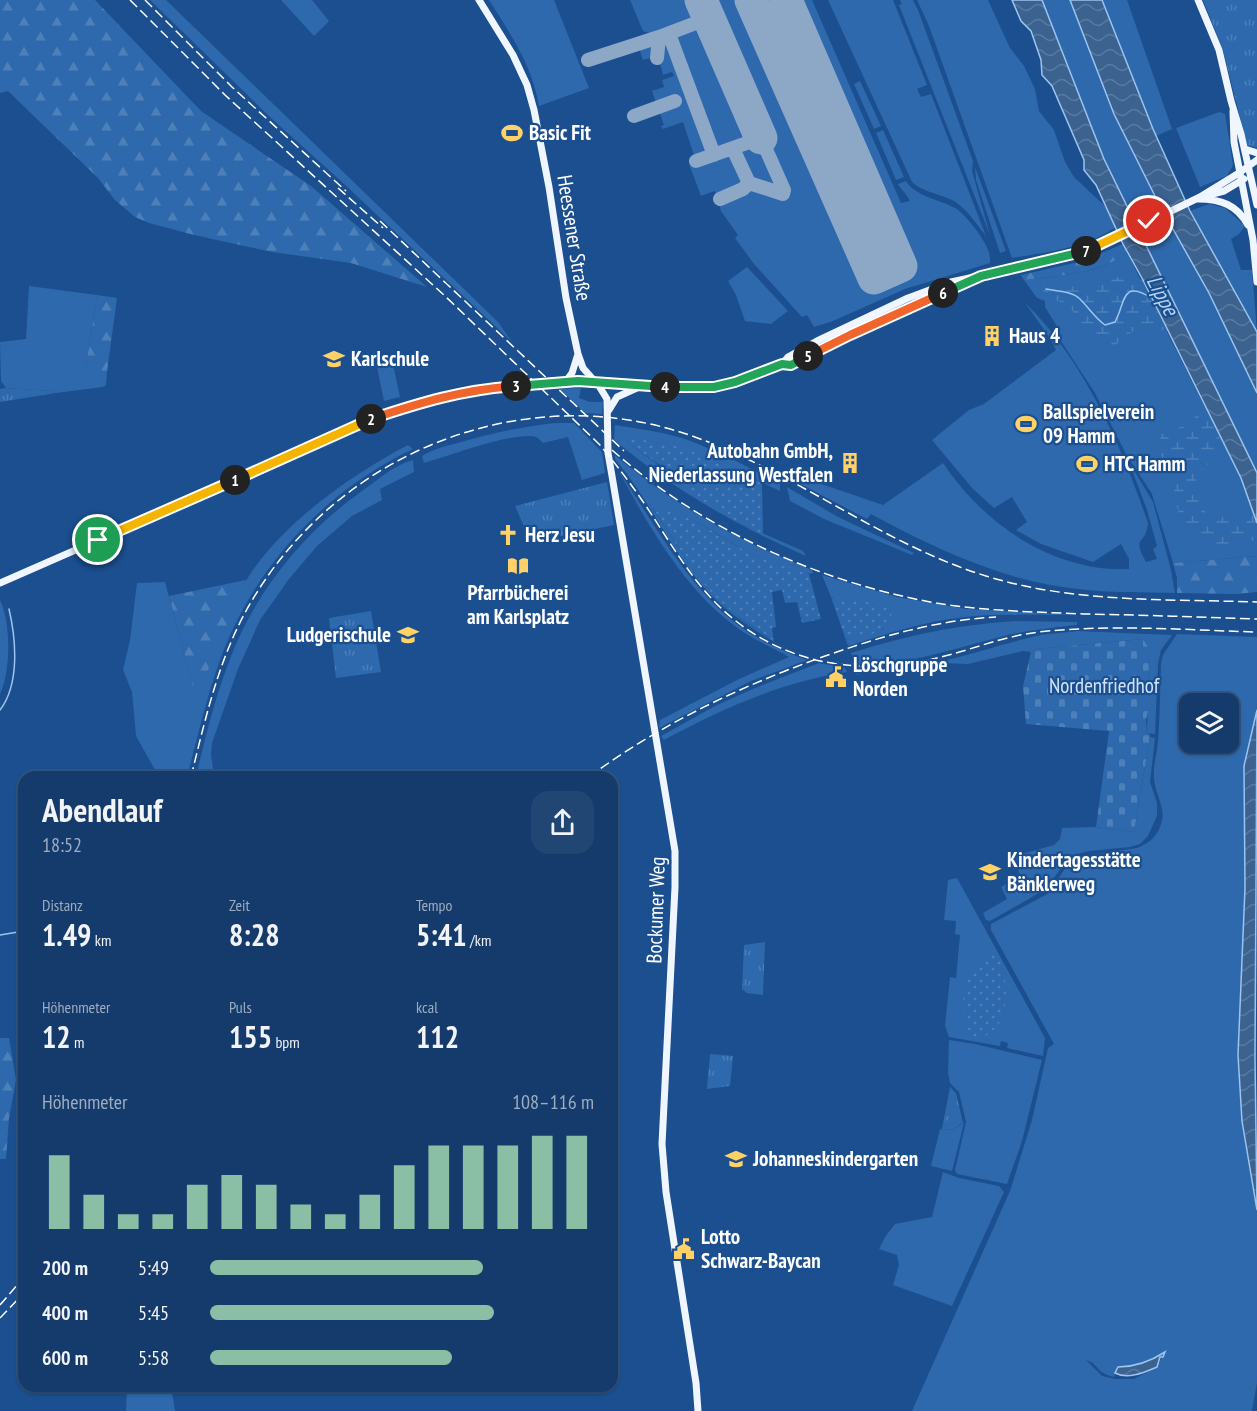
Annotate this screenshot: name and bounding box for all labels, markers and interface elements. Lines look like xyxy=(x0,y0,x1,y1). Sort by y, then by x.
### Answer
place label: Basic Fit xyxy=(529,119,591,146)
sports icon: Basic Fit xyxy=(500,121,524,145)
street label: Heessener Straße xyxy=(551,173,598,303)
pin xyxy=(1123,195,1174,246)
icon: check xyxy=(1132,204,1165,237)
pin: 7 xyxy=(1071,236,1101,266)
text: 7 xyxy=(1082,241,1090,261)
water label: Lippe xyxy=(1141,270,1186,322)
pin: 6 xyxy=(928,278,958,308)
text: 6 xyxy=(939,283,947,303)
place label: Haus 4 xyxy=(1009,322,1060,349)
building icon: Haus 4 xyxy=(980,324,1004,348)
pin: 5 xyxy=(793,341,823,371)
place label: Karlschule xyxy=(351,345,429,372)
text: 5 xyxy=(804,346,812,366)
school or university icon: Karlschule xyxy=(322,347,346,371)
pin: 3 xyxy=(501,371,531,401)
pin: 4 xyxy=(650,372,680,402)
text: 3 xyxy=(512,376,520,396)
text: 4 xyxy=(661,377,669,397)
place label: Ballspielverein 09 Hamm xyxy=(1043,398,1154,449)
pin: 2 xyxy=(356,404,386,434)
text: 2 xyxy=(367,409,375,429)
sports icon: Ballspielverein 09 Hamm xyxy=(1014,412,1038,436)
place label: Autobahn GmbH, Niederlassung Westfalen xyxy=(649,437,833,488)
place label: HTC Hamm xyxy=(1104,450,1186,477)
building icon: Autobahn GmbH, Niederlassung Westfalen xyxy=(838,451,862,475)
sports icon: HTC Hamm xyxy=(1075,452,1099,476)
pin: 1 xyxy=(220,465,250,495)
text: 1 xyxy=(231,470,239,490)
pin xyxy=(72,514,123,565)
place label: Herz Jesu xyxy=(525,521,595,548)
icon: arrive xyxy=(81,523,114,556)
church icon: Herz Jesu xyxy=(496,523,520,547)
library icon: Pfarrbücherei am Karlsplatz xyxy=(506,554,530,578)
place label: Pfarrbücherei am Karlsplatz xyxy=(467,579,569,630)
place label: Ludgerischule xyxy=(287,621,391,648)
school or university icon: Ludgerischule xyxy=(396,623,420,647)
place label: Löschgruppe Norden xyxy=(853,651,947,702)
public building icon: Löschgruppe Norden xyxy=(824,665,848,689)
park label: Nordenfriedhof xyxy=(1049,672,1160,699)
map controls xyxy=(1179,693,1239,753)
button: layers xyxy=(1179,693,1239,753)
text: Abendlauf xyxy=(42,788,162,831)
button: share xyxy=(531,791,594,854)
text: 18:52 xyxy=(42,832,82,858)
place label: Kindertagesstätte Bänklerweg xyxy=(1007,846,1141,897)
street label: Bockumer Weg xyxy=(640,856,671,964)
school or university icon: Kindertagesstätte Bänklerweg xyxy=(978,860,1002,884)
text: Distanz xyxy=(42,895,83,915)
text: Zeit xyxy=(229,895,250,915)
text: Tempo xyxy=(416,895,452,915)
text: 1.49 xyxy=(42,915,91,954)
text: 8:28 xyxy=(229,915,280,954)
text: 5:41 xyxy=(416,915,467,954)
text: km xyxy=(91,930,111,950)
text: /km xyxy=(467,930,491,950)
text: Höhenmeter xyxy=(42,997,110,1017)
text: Puls xyxy=(229,997,252,1017)
text: kcal xyxy=(416,997,438,1017)
text: 12 xyxy=(42,1017,71,1056)
text: 155 xyxy=(229,1017,272,1056)
text: 112 xyxy=(416,1017,459,1056)
text: m xyxy=(71,1032,85,1052)
text: bpm xyxy=(272,1032,300,1052)
text: Höhenmeter xyxy=(42,1089,128,1115)
text: 108–116 m xyxy=(512,1089,594,1115)
place label: Johanneskindergarten xyxy=(752,1145,918,1172)
school or university icon: Johanneskindergarten xyxy=(724,1147,748,1171)
place label: Lotto Schwarz-Baycan xyxy=(701,1223,821,1274)
public building icon: Lotto Schwarz-Baycan xyxy=(672,1237,696,1261)
text: 200 m xyxy=(42,1255,88,1281)
text: 5:49 xyxy=(138,1255,169,1281)
text: 400 m xyxy=(42,1300,88,1326)
text: 5:45 xyxy=(138,1300,169,1326)
text: 600 m xyxy=(42,1345,88,1371)
text: 5:58 xyxy=(138,1345,169,1371)

